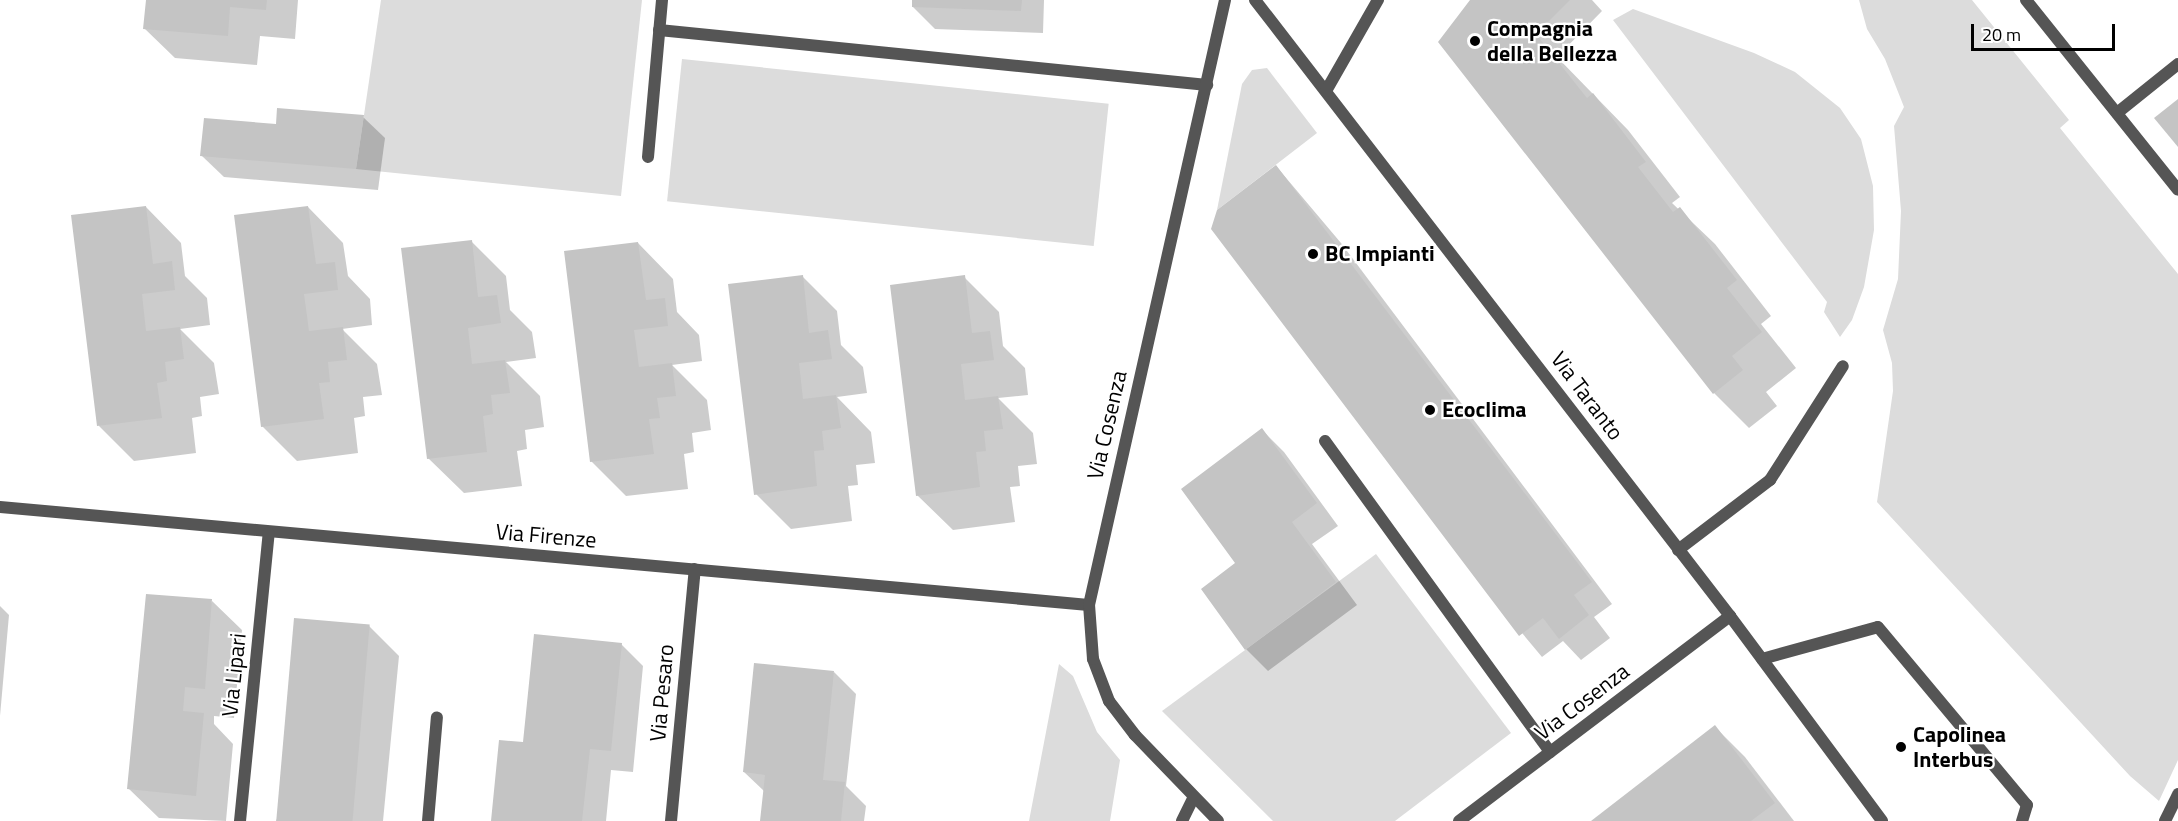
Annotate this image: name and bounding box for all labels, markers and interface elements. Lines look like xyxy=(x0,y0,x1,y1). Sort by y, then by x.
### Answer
scale bar xyxy=(1974,12,2118,50)
place label: Compagnia della Bellezza xyxy=(1487,15,1617,66)
text: 20 m xyxy=(1982,21,2021,48)
marker: Compagnia della Bellezza xyxy=(1468,34,1482,48)
place label: BC Impianti xyxy=(1325,241,1435,267)
marker: BC Impianti xyxy=(1306,247,1320,261)
street label: Via Taranto xyxy=(1545,347,1629,445)
street label: Via Cosenza xyxy=(1082,368,1132,482)
place label: Ecoclima xyxy=(1442,397,1527,423)
marker: Ecoclima xyxy=(1423,403,1437,417)
street label: Via Firenze xyxy=(494,518,598,554)
street label: Via Lipari xyxy=(216,632,252,718)
street label: Via Pesaro xyxy=(645,643,679,743)
street label: Via Cosenza xyxy=(1530,658,1634,746)
place label: Capolinea Interbus xyxy=(1913,721,2006,772)
marker: Capolinea Interbus xyxy=(1894,740,1908,754)

